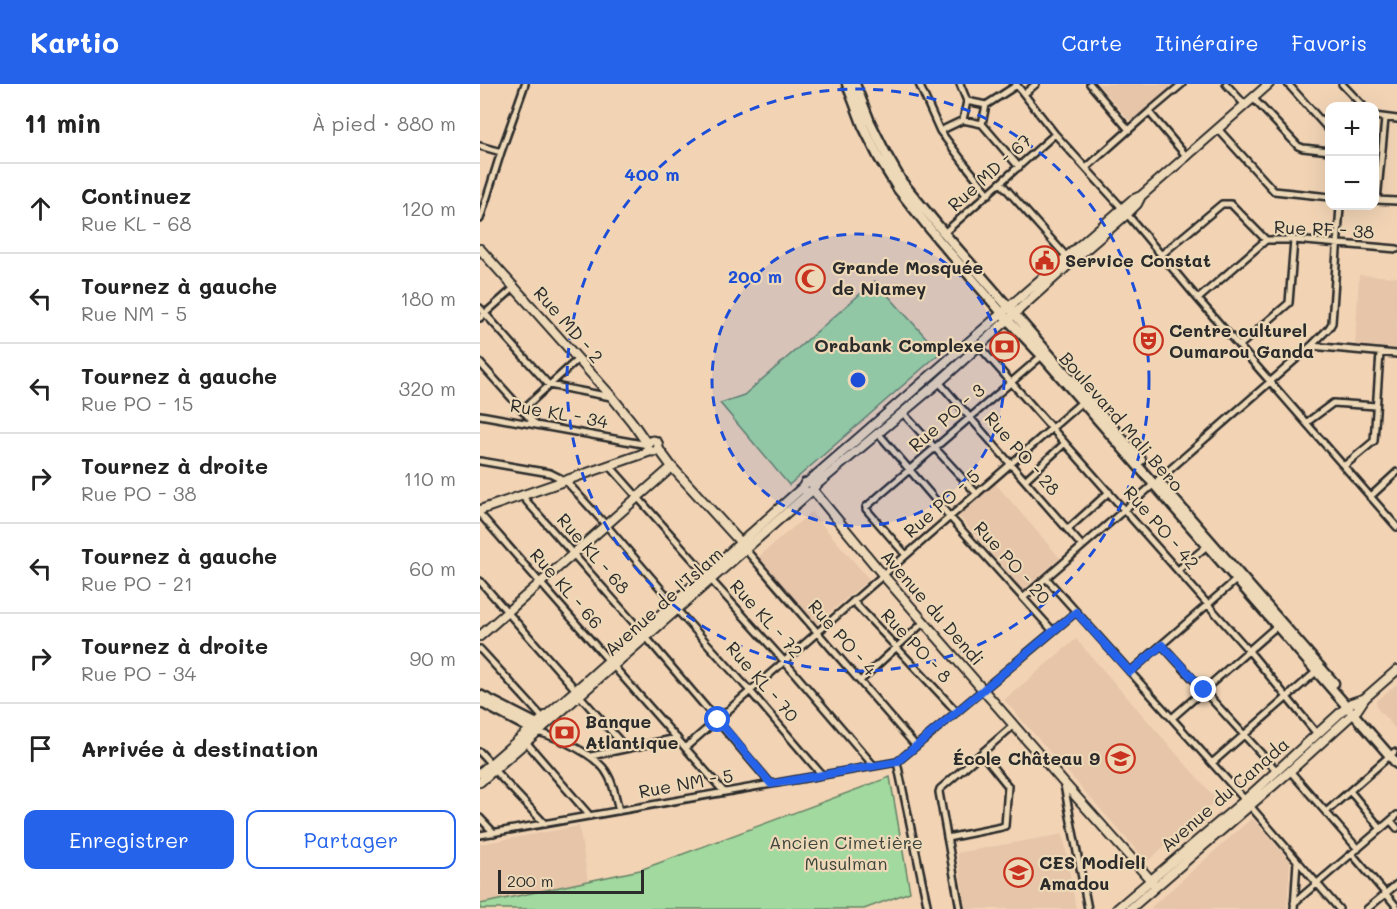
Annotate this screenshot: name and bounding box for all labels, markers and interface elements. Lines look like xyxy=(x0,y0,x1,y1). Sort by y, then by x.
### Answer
text: Kartio xyxy=(30,24,119,60)
text: Carte xyxy=(1061,29,1122,56)
text: Itinéraire xyxy=(1155,29,1258,56)
text: Favoris xyxy=(1291,29,1367,56)
map controls xyxy=(1325,102,1379,210)
button: + xyxy=(1325,102,1379,156)
text: 11 min xyxy=(24,106,101,140)
text: À pied · 880 m xyxy=(312,110,456,136)
street label: Rue MD - 67 xyxy=(942,128,1036,216)
button: − xyxy=(1325,156,1379,210)
text: 400 m xyxy=(624,162,680,186)
text: Continuez xyxy=(81,181,191,210)
icon: ahead xyxy=(24,192,57,225)
text: 120 m xyxy=(401,195,456,221)
text: Rue KL - 68 xyxy=(81,210,192,236)
street label: Rue RF - 38 xyxy=(1273,214,1375,244)
public building icon: Service Constat xyxy=(1028,245,1060,277)
place label: Service Constat xyxy=(1065,248,1211,272)
place label: Grande Mosquée de Niamey xyxy=(832,255,983,300)
mosque icon: Grande Mosquée de Niamey xyxy=(795,262,827,294)
text: 200 m xyxy=(728,264,782,288)
text: Tournez à gauche xyxy=(81,271,277,300)
street label: Rue MD - 2 xyxy=(529,281,609,368)
icon: left xyxy=(24,282,57,315)
text: 180 m xyxy=(400,285,456,311)
text: Rue NM - 5 xyxy=(81,300,187,326)
place label: Centre culturel Oumarou Ganda xyxy=(1169,318,1314,363)
theatre icon: Centre culturel Oumarou Ganda xyxy=(1132,325,1164,357)
bank icon: Orabank Complexe xyxy=(989,330,1021,362)
place label: Orabank Complexe xyxy=(814,333,984,357)
street label: Boulevard Mali Bero xyxy=(1054,346,1189,497)
text: Tournez à gauche xyxy=(81,361,277,390)
centre of rings xyxy=(848,370,868,390)
icon: left xyxy=(24,372,57,405)
text: 320 m xyxy=(398,375,456,401)
street label: Rue PO - 3 xyxy=(903,378,989,457)
text: Rue PO - 15 xyxy=(81,390,193,416)
street label: Rue KL - 34 xyxy=(508,393,610,433)
street label: Rue PO - 28 xyxy=(980,406,1066,500)
text: Tournez à droite xyxy=(81,451,268,480)
icon: right xyxy=(24,462,57,495)
street label: Rue PO - 5 xyxy=(898,464,984,543)
text: 110 m xyxy=(403,465,456,491)
text: Rue PO - 38 xyxy=(81,480,197,506)
street label: Rue PO - 42 xyxy=(1119,481,1205,574)
street label: Rue KL - 68 xyxy=(552,508,636,599)
street label: Rue PO - 20 xyxy=(969,516,1056,609)
text: Tournez à gauche xyxy=(81,541,277,570)
street label: Avenue de l'Islam xyxy=(599,542,728,661)
street label: Rue KL - 66 xyxy=(525,543,608,634)
street label: Avenue du Dendi xyxy=(876,545,990,670)
icon: left xyxy=(24,552,57,585)
text: 60 m xyxy=(409,555,456,581)
text: Rue PO - 21 xyxy=(81,570,193,596)
street label: Rue KL - 72 xyxy=(725,574,808,663)
street label: Rue PO - 4 xyxy=(803,594,883,681)
street label: Rue PO - 8 xyxy=(876,603,957,688)
text: Tournez à droite xyxy=(81,631,268,660)
street label: Rue KL - 70 xyxy=(721,636,804,727)
icon: right xyxy=(24,642,57,675)
text: 90 m xyxy=(410,645,456,671)
text: Rue PO - 34 xyxy=(81,660,196,686)
route end xyxy=(1190,676,1216,702)
route start xyxy=(704,706,730,732)
place label: Banque Atlantique xyxy=(585,709,679,754)
bank icon: Banque Atlantique xyxy=(548,716,580,748)
icon: arrive xyxy=(24,732,57,765)
street label: Avenue du Canada xyxy=(1155,732,1294,857)
text: Arrivée à destination xyxy=(81,734,318,763)
school or university icon: École Château 9 xyxy=(1105,743,1137,775)
place label: École Château 9 xyxy=(952,746,1100,770)
street label: Rue NM - 5 xyxy=(637,763,735,803)
button: Enregistrer xyxy=(24,810,234,869)
button: Partager xyxy=(246,810,456,869)
park label: Ancien Cimetière Musulman xyxy=(769,830,923,875)
place label: CES Modieli Amadou xyxy=(1039,850,1146,895)
school or university icon: CES Modieli Amadou xyxy=(1002,857,1034,889)
scale bar xyxy=(498,867,644,894)
text: 200 m xyxy=(507,870,554,891)

